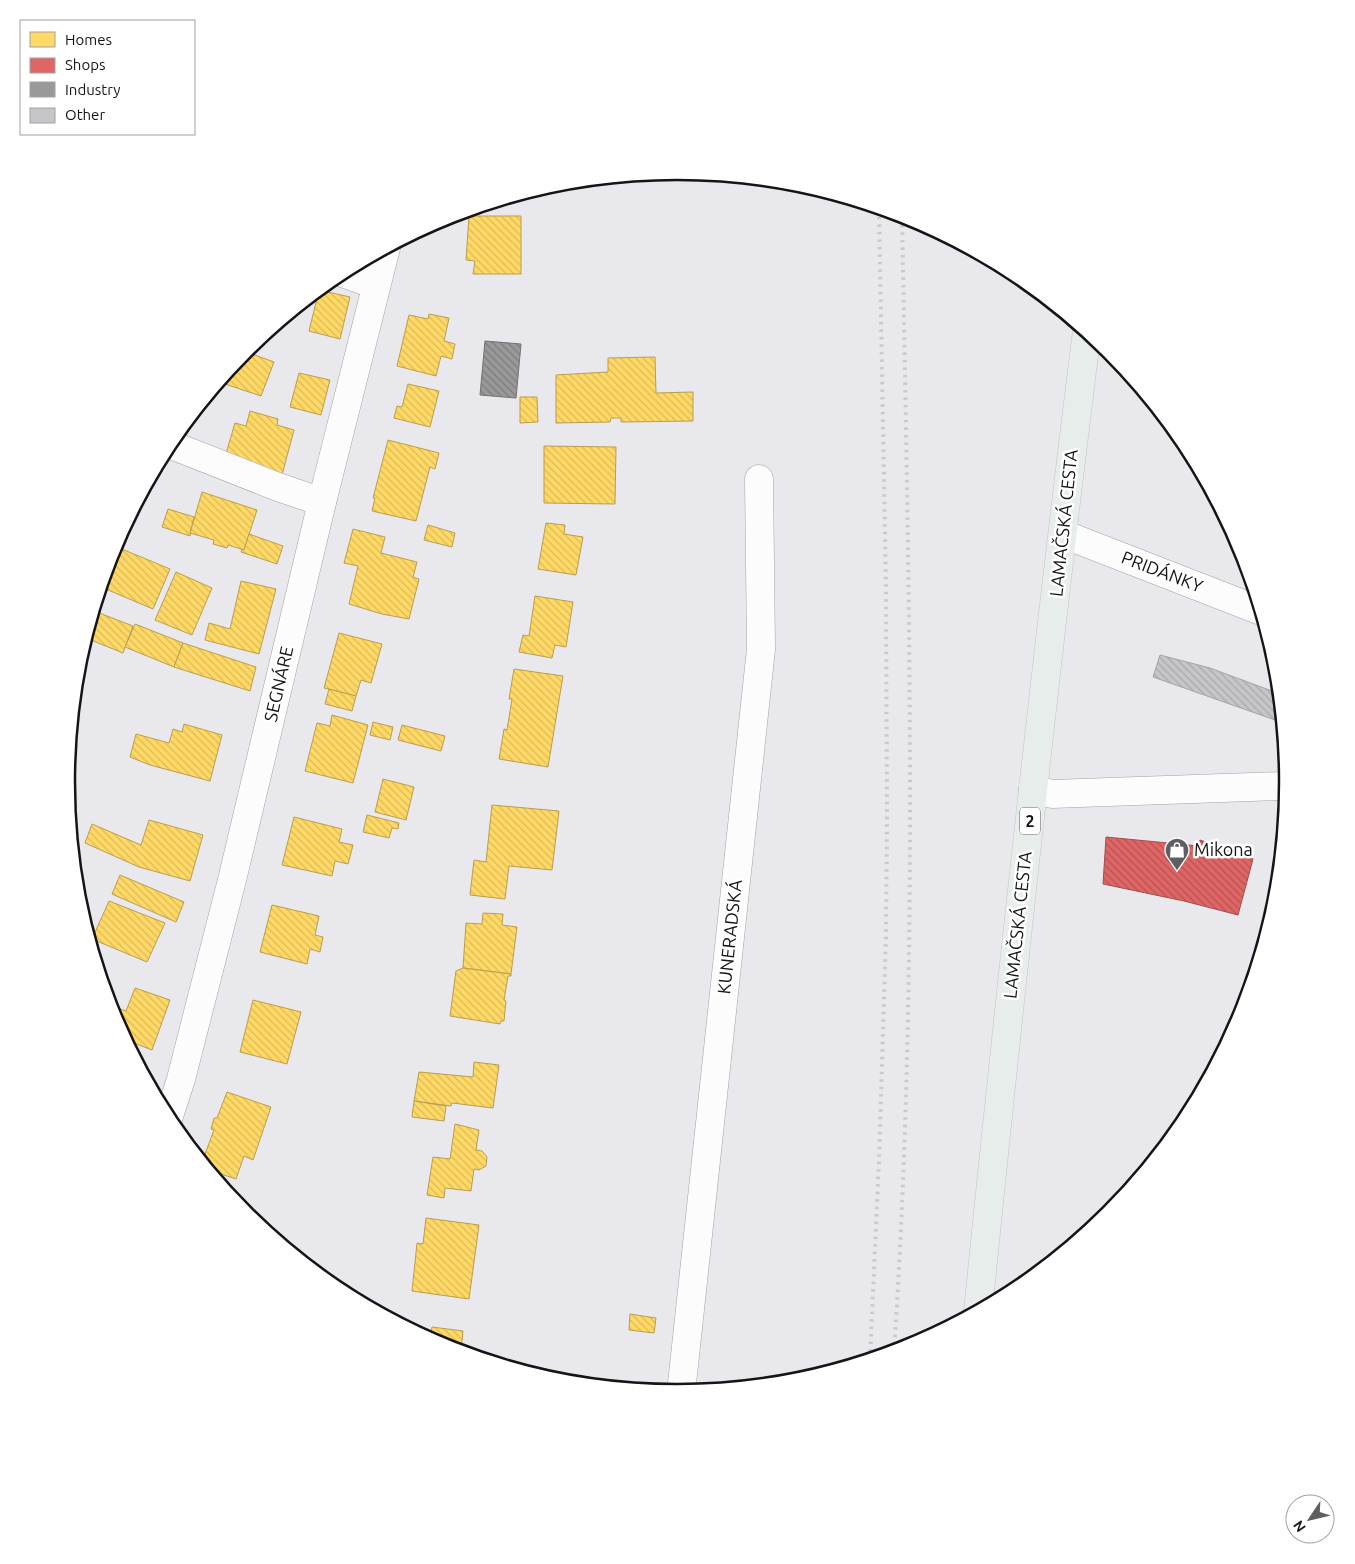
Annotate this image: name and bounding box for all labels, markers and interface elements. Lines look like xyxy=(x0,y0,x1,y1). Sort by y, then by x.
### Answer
legend xyxy=(20,20,195,135)
text: Homes xyxy=(65,31,112,48)
text: Shops xyxy=(65,56,106,73)
text: Industry xyxy=(65,81,120,98)
text: Other xyxy=(65,106,105,123)
street label: LAMAČSKÁ CESTA xyxy=(1044,448,1081,597)
street label: PRIDÁNKY xyxy=(1119,545,1207,596)
street label: SEGNÁRE xyxy=(259,644,296,724)
road number: 2 xyxy=(1020,808,1040,834)
shop icon: Mikona xyxy=(1164,837,1190,871)
place label: Mikona xyxy=(1194,839,1253,859)
street label: LAMAČSKÁ CESTA xyxy=(998,850,1035,999)
street label: KUNERADSKÁ xyxy=(712,878,745,995)
north arrow xyxy=(1285,1494,1335,1544)
text: N xyxy=(1290,1518,1309,1535)

